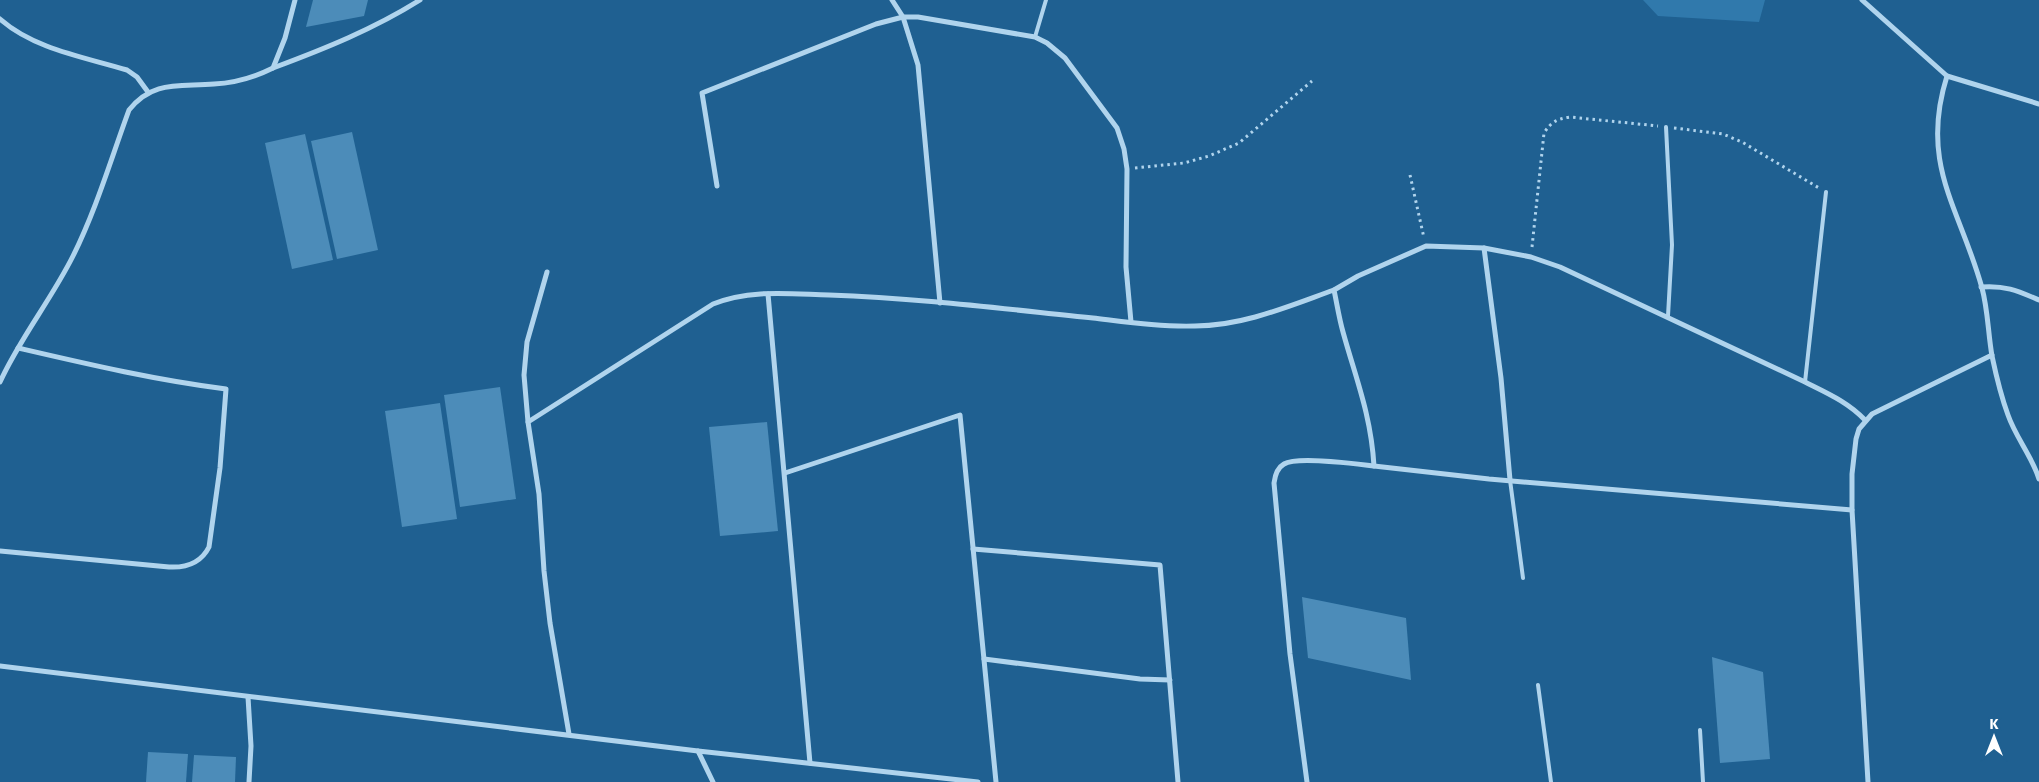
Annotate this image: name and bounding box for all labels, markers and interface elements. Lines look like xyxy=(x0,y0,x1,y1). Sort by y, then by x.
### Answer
north arrow xyxy=(1969,712,2019,762)
text: K xyxy=(1990,716,2000,733)

